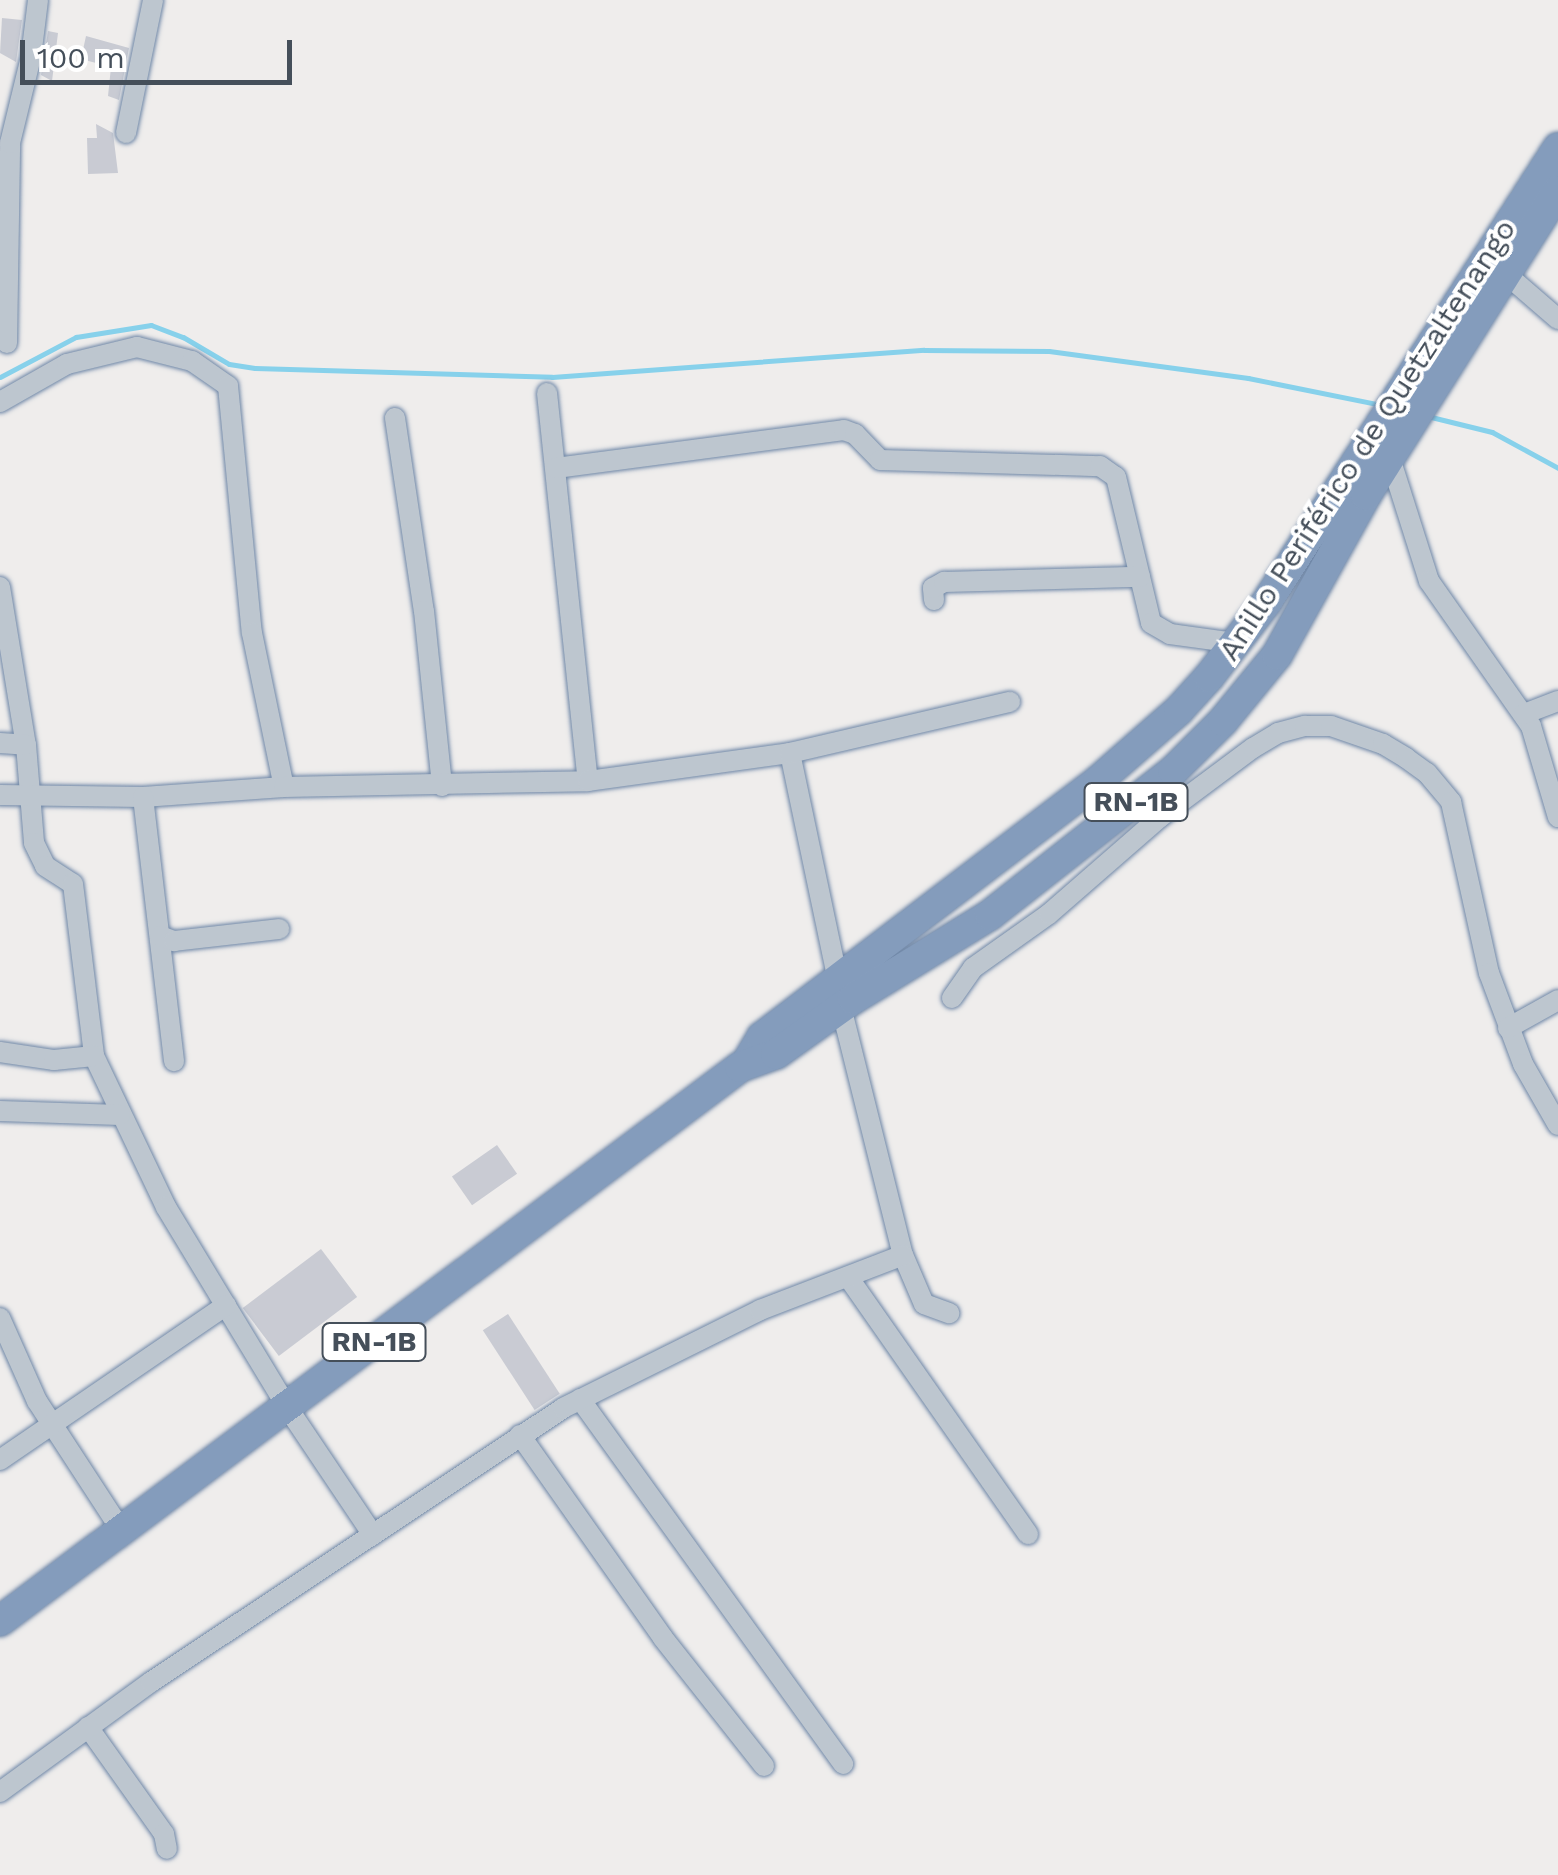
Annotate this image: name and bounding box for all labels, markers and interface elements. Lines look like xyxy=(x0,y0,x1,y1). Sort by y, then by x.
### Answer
scale bar xyxy=(25,20,298,82)
text: 100 m xyxy=(37,40,125,75)
street label: Anillo Periférico de Quetzaltenango xyxy=(1211,213,1523,667)
road number: RN-1B xyxy=(1084,779,1188,825)
road number: RN-1B xyxy=(322,1319,426,1365)

